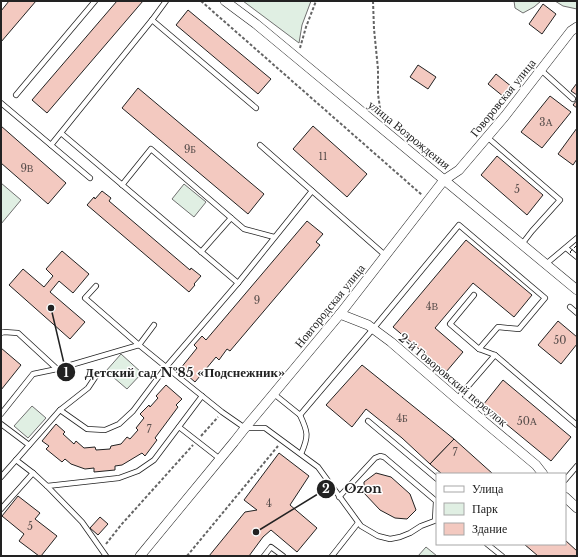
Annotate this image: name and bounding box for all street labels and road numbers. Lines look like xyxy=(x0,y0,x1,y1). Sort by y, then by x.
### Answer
street label: Говоровская улица xyxy=(467,55,539,140)
street label: улица Возрождения xyxy=(365,97,454,173)
street label: Новгородская улица xyxy=(291,260,368,351)
street label: 2-й Говоровский переулок xyxy=(396,330,511,430)

